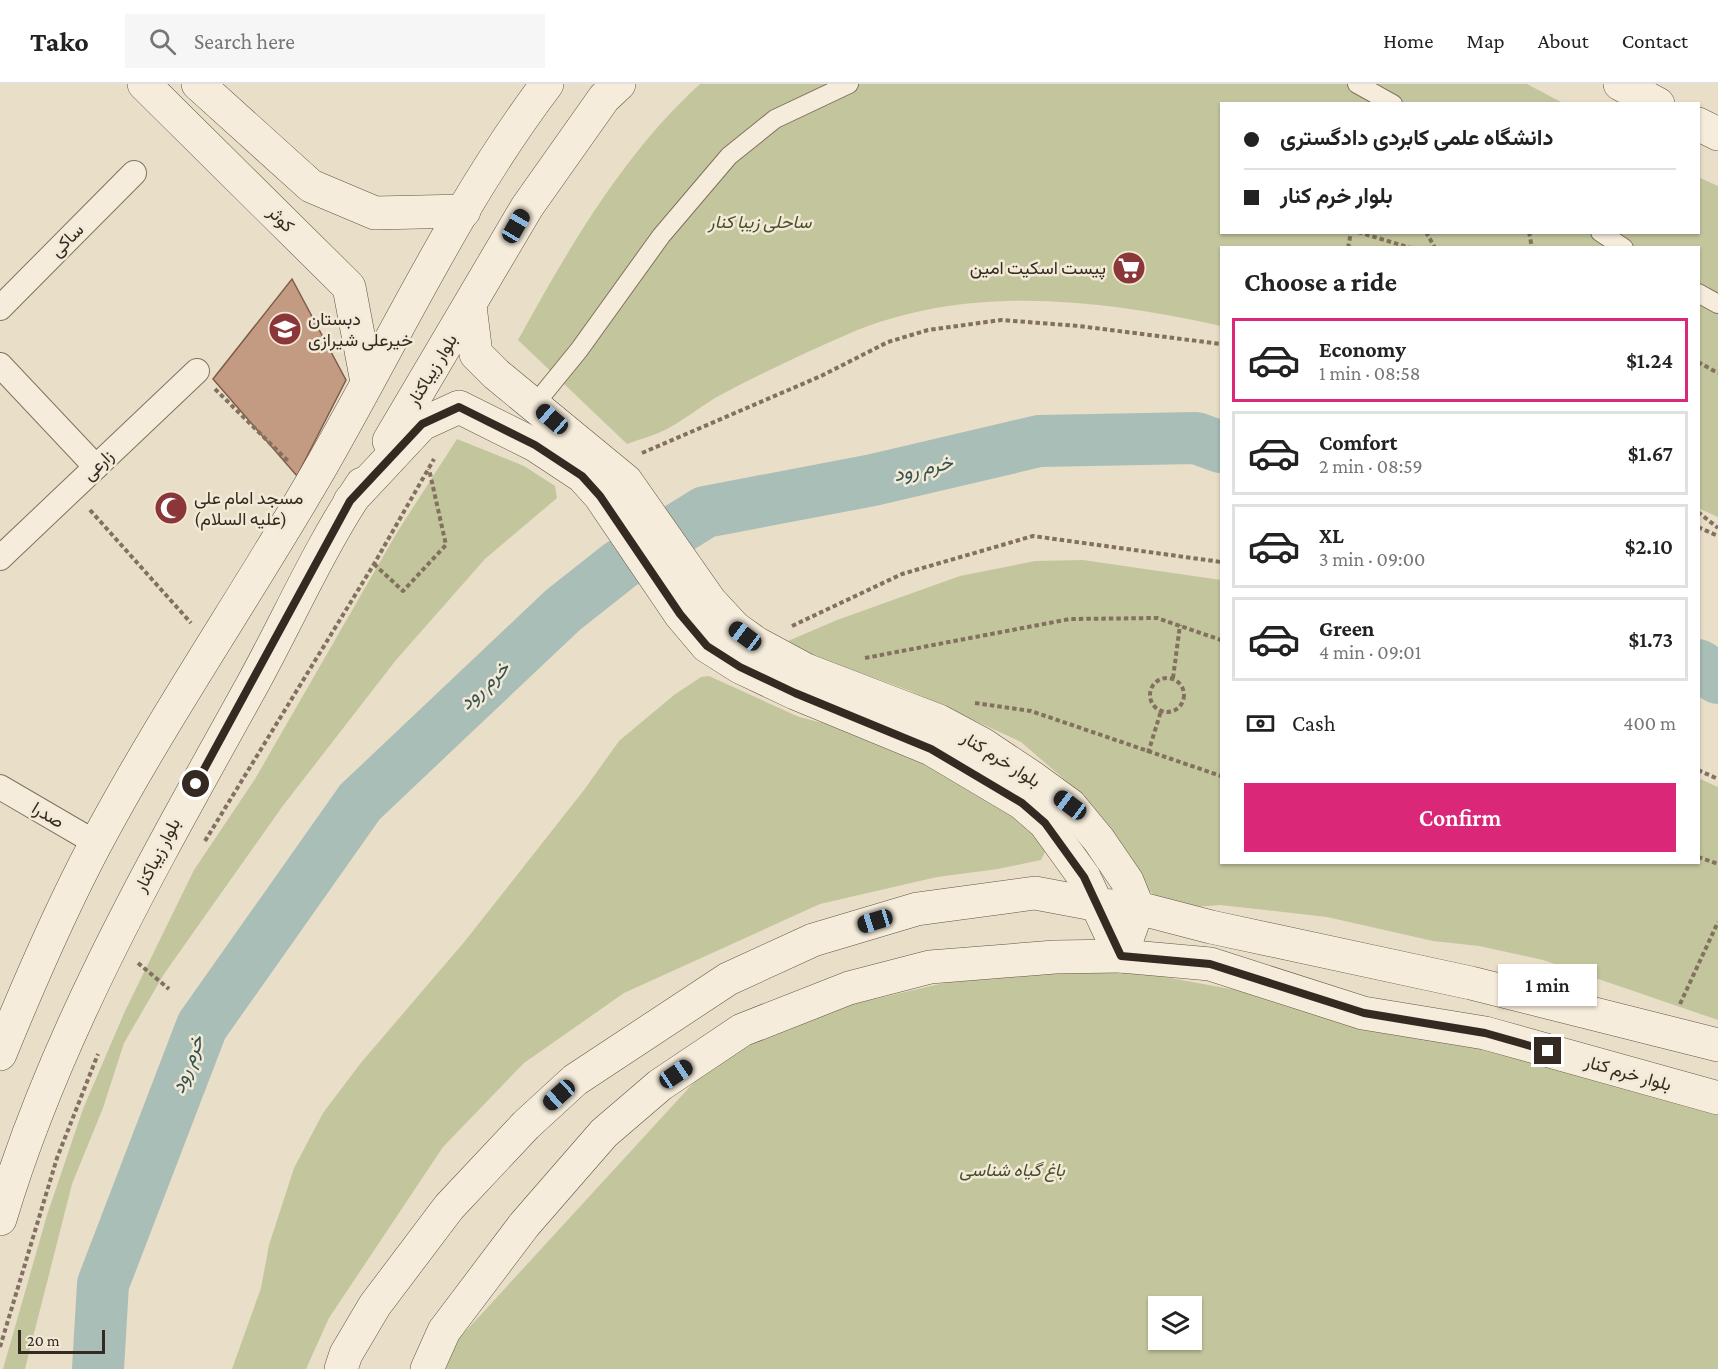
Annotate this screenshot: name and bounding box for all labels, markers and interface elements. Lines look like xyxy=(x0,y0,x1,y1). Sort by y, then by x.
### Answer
search box xyxy=(125,14,545,68)
icon: search xyxy=(146,25,179,58)
text: Tako xyxy=(30,26,89,57)
text: Search here xyxy=(194,29,295,54)
text: Home xyxy=(1383,29,1433,53)
text: Map xyxy=(1466,29,1505,53)
text: About xyxy=(1538,29,1589,53)
text: Contact xyxy=(1622,29,1688,53)
text: دانشگاه علمی کابردی دادگستری xyxy=(1280,125,1553,150)
text: بلوار خرم کنار xyxy=(1280,183,1393,208)
street label: کوثر xyxy=(262,201,298,237)
car xyxy=(499,206,533,246)
park label: ساحلی زیبا کنار xyxy=(708,212,812,233)
street label: ساکی xyxy=(46,219,88,261)
supermarket icon: پیست اسکیت امین xyxy=(1111,250,1147,286)
place label: پیست اسکیت امین xyxy=(970,258,1106,280)
text: Choose a ride xyxy=(1244,267,1397,297)
place label: دبستان خیرعلی شیرازی xyxy=(308,309,413,351)
school or university icon: دبستان خیرعلی شیرازی xyxy=(267,311,303,347)
street label: بلوار زیباکنار xyxy=(402,330,462,411)
icon: car xyxy=(1247,333,1301,387)
text: Economy xyxy=(1319,337,1406,362)
text: $1.24 xyxy=(1626,348,1673,373)
text: 1 min · 08:58 xyxy=(1319,362,1421,384)
car xyxy=(533,400,571,438)
icon: car xyxy=(1247,426,1301,480)
text: Comfort xyxy=(1319,430,1397,455)
text: $1.67 xyxy=(1628,441,1673,466)
street label: زارعی xyxy=(78,446,118,485)
water label: خرم رود xyxy=(891,450,956,488)
text: 2 min · 08:59 xyxy=(1319,455,1423,477)
place label: مسجد امام علی (علیه السلام) xyxy=(194,488,303,531)
mosque icon: مسجد امام علی (علیه السلام) xyxy=(153,490,189,526)
icon: car xyxy=(1247,519,1301,573)
text: XL xyxy=(1319,523,1344,548)
text: $2.10 xyxy=(1625,534,1673,559)
text: 3 min · 09:00 xyxy=(1319,548,1425,570)
icon: car xyxy=(1247,612,1301,666)
text: Green xyxy=(1319,616,1375,641)
car xyxy=(725,618,765,654)
text: $1.73 xyxy=(1629,627,1673,652)
text: 4 min · 09:01 xyxy=(1319,641,1421,663)
water label: خرم رود xyxy=(454,656,516,716)
icon: cash xyxy=(1244,707,1277,740)
text: Cash xyxy=(1292,711,1336,736)
text: 400 m xyxy=(1623,712,1676,734)
street label: بلوار خرم کنار xyxy=(956,726,1044,793)
route start xyxy=(182,770,209,797)
button: Confirm xyxy=(1244,783,1676,852)
car xyxy=(1050,787,1090,823)
street label: صدرا xyxy=(28,798,68,833)
street label: بلوار زیباکنار xyxy=(129,815,185,897)
car xyxy=(855,907,895,935)
callout: 1 min xyxy=(1498,964,1598,1006)
text: 1 min xyxy=(1525,974,1570,996)
water label: خرم رود xyxy=(166,1031,211,1097)
route end xyxy=(1534,1037,1561,1064)
street label: بلوار خرم کنار xyxy=(1581,1051,1674,1097)
car xyxy=(656,1056,696,1092)
car xyxy=(540,1076,578,1114)
park label: باغ گیاه شناسی xyxy=(959,1160,1065,1183)
map controls xyxy=(1148,1296,1202,1350)
button: layers xyxy=(1148,1296,1202,1350)
scale bar xyxy=(18,1327,105,1354)
text: 20 m xyxy=(27,1332,60,1349)

